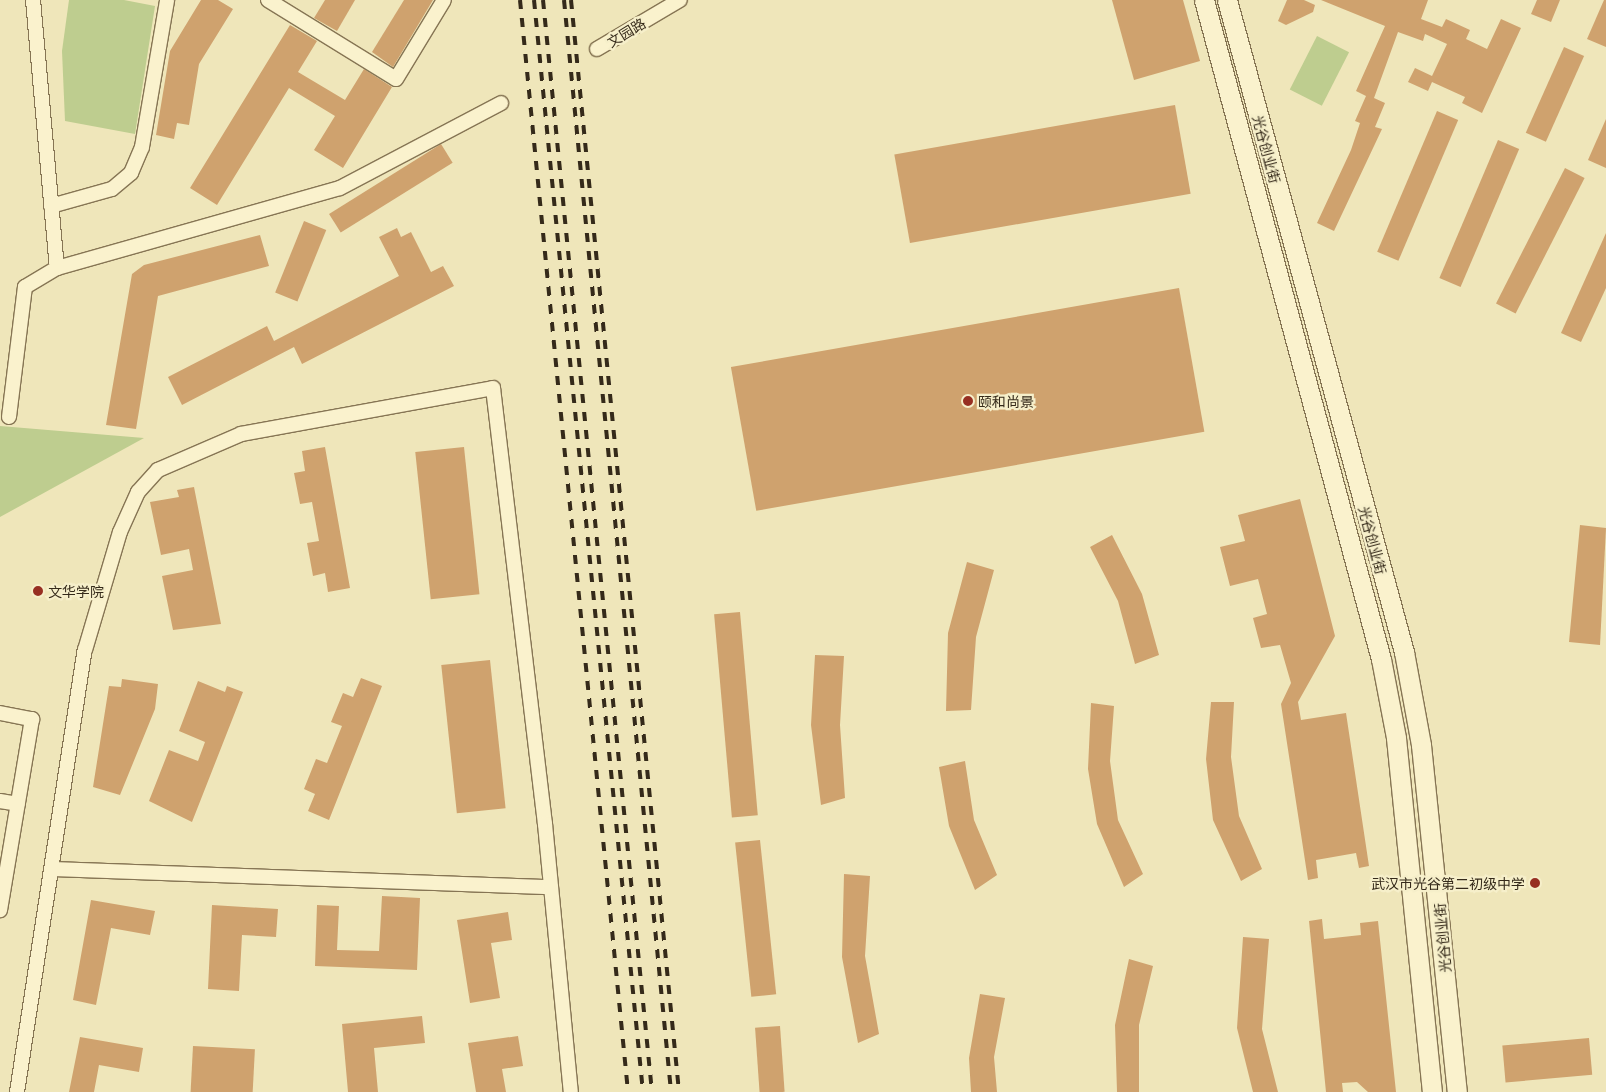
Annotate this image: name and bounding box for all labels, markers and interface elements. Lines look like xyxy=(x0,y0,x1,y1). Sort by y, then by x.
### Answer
street label: 文园路 xyxy=(604,14,648,50)
street label: 光谷创业街 xyxy=(1250,113,1284,185)
place label: 颐和尚景 xyxy=(978,393,1034,409)
marker: 颐和尚景 xyxy=(962,395,974,407)
street label: 光谷创业街 xyxy=(1356,504,1390,576)
place label: 文华学院 xyxy=(48,583,104,599)
marker: 文华学院 xyxy=(32,585,44,597)
place label: 武汉市光谷第二初级中学 xyxy=(1371,875,1525,891)
marker: 武汉市光谷第二初级中学 xyxy=(1529,877,1541,889)
street label: 光谷创业街 xyxy=(1431,902,1453,974)

